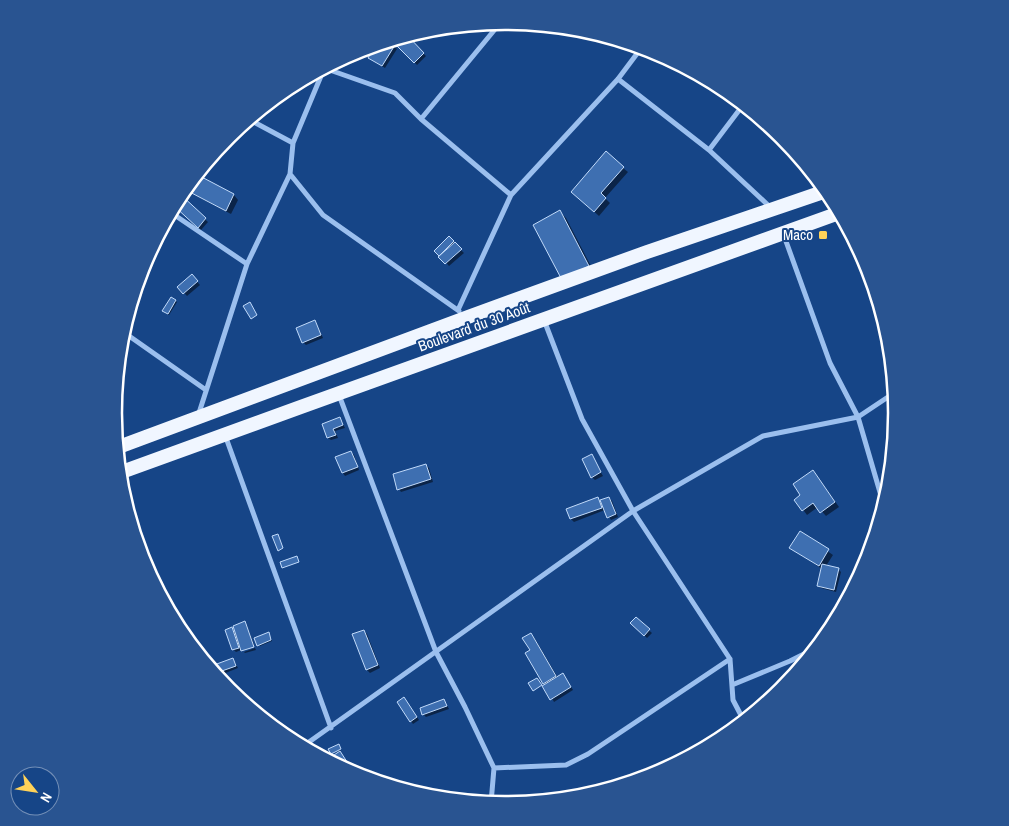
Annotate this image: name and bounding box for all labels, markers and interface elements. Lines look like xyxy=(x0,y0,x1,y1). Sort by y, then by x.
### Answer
place label: Maco xyxy=(783,224,813,245)
marker: Maco xyxy=(817,229,829,241)
street label: Boulevard du 30 Août xyxy=(415,296,533,357)
north arrow xyxy=(10,766,60,816)
text: N xyxy=(36,789,56,806)

